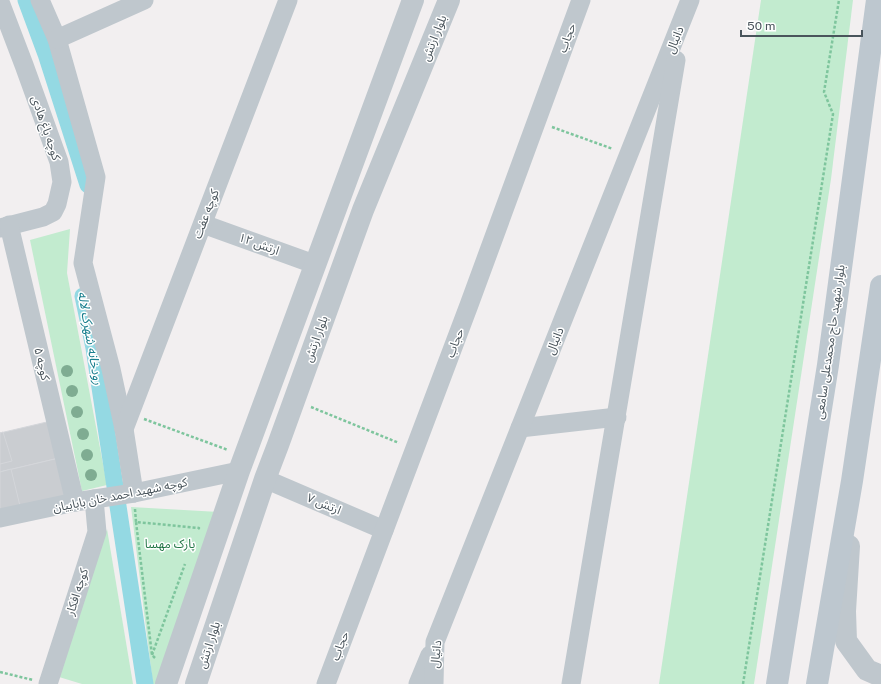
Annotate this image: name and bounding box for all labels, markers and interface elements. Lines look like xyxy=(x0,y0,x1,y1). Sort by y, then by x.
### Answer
scale bar xyxy=(741,12,862,38)
street label: بلوار ارتش xyxy=(418,13,450,63)
text: 50 m xyxy=(747,19,775,33)
street label: حجاب xyxy=(555,21,579,55)
street label: دانیال xyxy=(663,24,687,56)
street label: کوچه باغ هادی xyxy=(27,94,64,164)
street label: کوچه عفت xyxy=(190,186,223,241)
street label: ارتش ۱۲ xyxy=(237,230,281,258)
street label: بلوار شهید حاج محمدعلی سامعی xyxy=(812,264,850,421)
water label: رودخانه شهرک لاله xyxy=(74,290,106,386)
street label: بلوار ارتش xyxy=(301,314,331,364)
street label: دانیال xyxy=(543,325,567,357)
street label: حجاب xyxy=(443,326,467,360)
street label: کوچه ۵ xyxy=(30,346,53,383)
street label: کوچه شهید احمد خان باباییان xyxy=(52,475,190,516)
street label: ارتش ۷ xyxy=(305,491,343,517)
park label: پارک مهسا xyxy=(145,537,195,552)
street label: کوچه افکار xyxy=(63,566,92,619)
street label: بلوار ارتش xyxy=(195,620,223,670)
street label: حجاب xyxy=(328,629,352,663)
street label: دانیال xyxy=(428,639,445,669)

